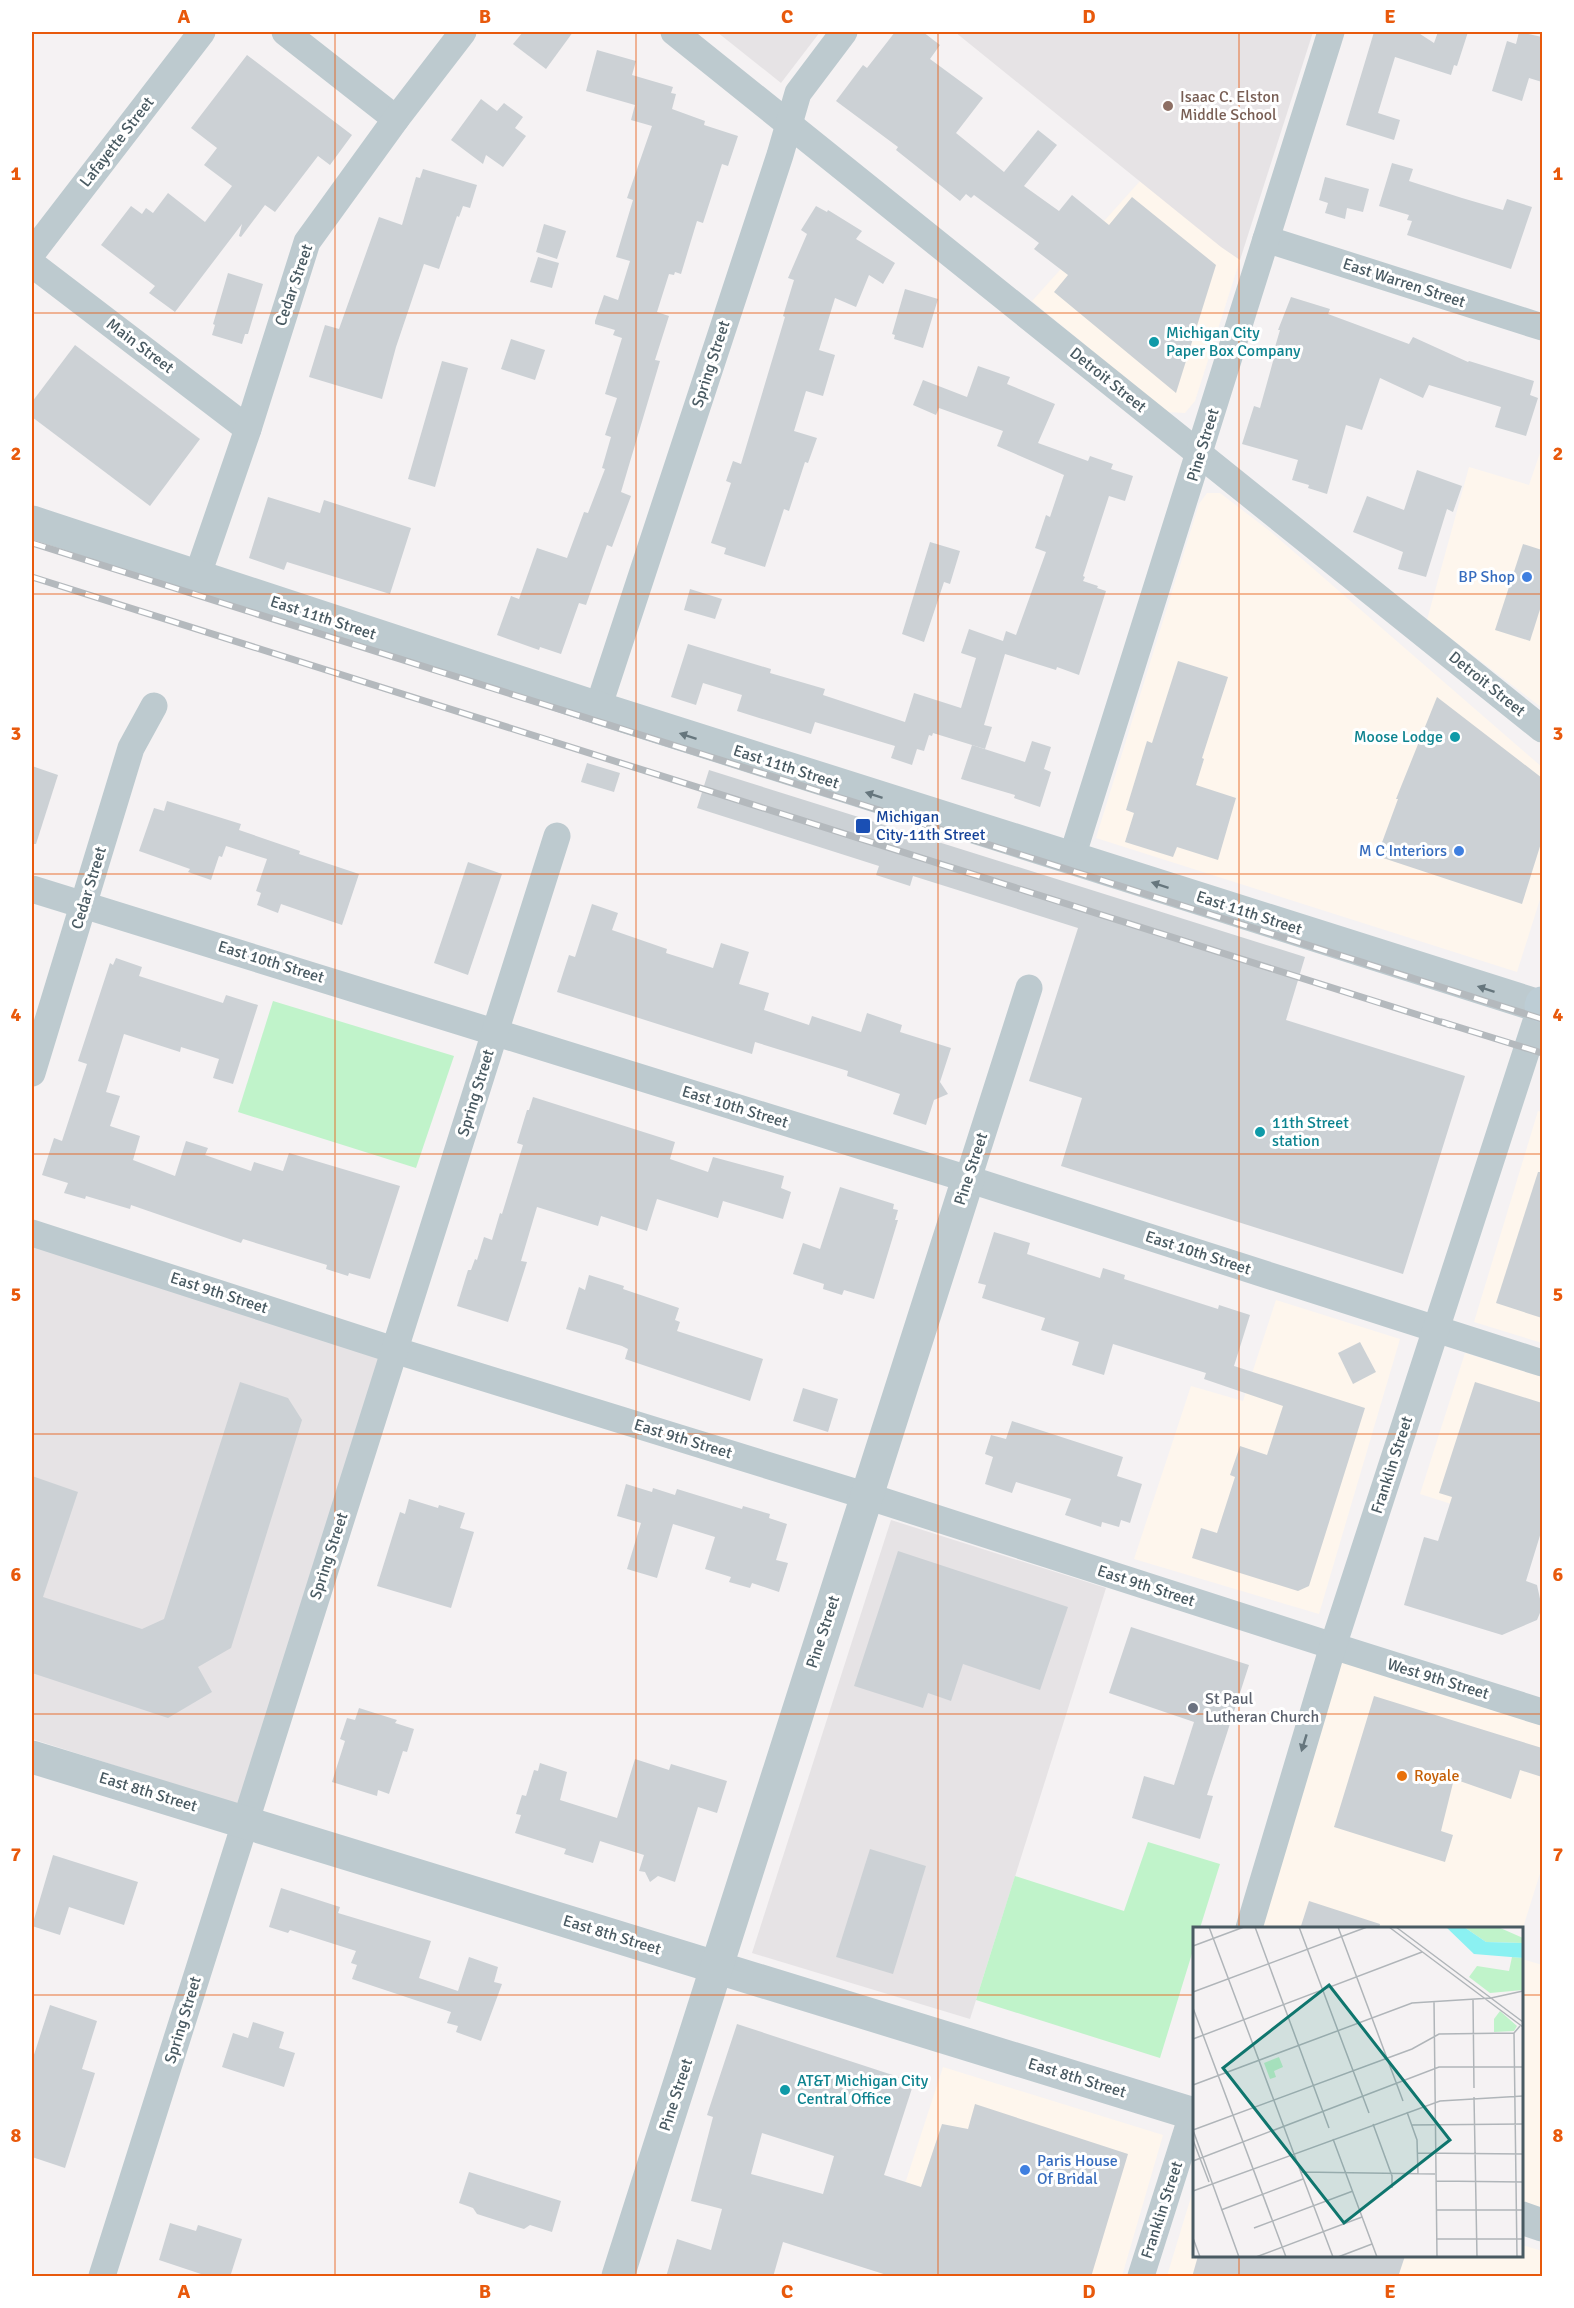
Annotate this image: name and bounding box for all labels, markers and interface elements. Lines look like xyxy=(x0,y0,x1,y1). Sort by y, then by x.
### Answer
text: A xyxy=(178,4,191,29)
text: B xyxy=(479,4,491,29)
text: C xyxy=(781,4,793,29)
text: D xyxy=(1082,4,1096,29)
text: E xyxy=(1384,4,1396,29)
place label: Isaac C. Elston Middle School xyxy=(1180,87,1280,125)
street label: Lafayette Street xyxy=(76,93,159,191)
marker: Isaac C. Elston Middle School xyxy=(1161,99,1175,113)
text: 1 xyxy=(11,161,22,186)
text: 1 xyxy=(1553,161,1564,186)
street label: Cedar Street xyxy=(271,241,317,329)
street label: East Warren Street xyxy=(1340,254,1468,312)
street label: Main Street xyxy=(102,314,178,378)
street label: Spring Street xyxy=(688,318,735,410)
place label: Michigan City Paper Box Company xyxy=(1166,323,1301,361)
marker: Michigan City Paper Box Company xyxy=(1147,335,1161,349)
street label: Detroit Street xyxy=(1066,343,1151,417)
street label: Pine Street xyxy=(1182,406,1224,484)
text: 2 xyxy=(11,441,21,466)
text: 2 xyxy=(1553,441,1563,466)
place label: BP Shop xyxy=(1458,567,1515,587)
marker: BP Shop xyxy=(1520,570,1534,584)
street label: East 11th Street xyxy=(268,591,379,645)
street label: Detroit Street xyxy=(1445,647,1530,721)
text: 3 xyxy=(11,721,21,746)
text: 3 xyxy=(1553,721,1563,746)
place label: Moose Lodge xyxy=(1354,727,1443,747)
marker: Moose Lodge xyxy=(1448,730,1462,744)
one-way arrow xyxy=(679,731,697,740)
street label: East 11th Street xyxy=(731,740,842,794)
one-way arrow xyxy=(865,789,883,799)
place label: Michigan City-11th Street xyxy=(876,807,986,845)
marker: Michigan City-11th Street xyxy=(854,817,872,835)
place label: M C Interiors xyxy=(1359,841,1447,861)
street label: Cedar Street xyxy=(67,844,111,932)
marker: M C Interiors xyxy=(1452,844,1466,858)
one-way arrow xyxy=(1151,880,1169,889)
street label: East 11th Street xyxy=(1194,886,1305,940)
street label: East 10th Street xyxy=(215,936,327,988)
one-way arrow xyxy=(1477,983,1495,993)
text: 4 xyxy=(11,1002,22,1027)
text: 4 xyxy=(1553,1002,1564,1027)
street label: Spring Street xyxy=(453,1047,499,1139)
street label: East 10th Street xyxy=(679,1081,791,1133)
place label: 11th Street station xyxy=(1272,1113,1349,1151)
marker: 11th Street station xyxy=(1253,1125,1267,1139)
street label: Pine Street xyxy=(950,1130,992,1208)
street label: East 10th Street xyxy=(1143,1226,1254,1280)
street label: East 9th Street xyxy=(168,1268,271,1318)
text: 5 xyxy=(11,1282,21,1307)
text: 5 xyxy=(1553,1282,1563,1307)
street label: Franklin Street xyxy=(1367,1413,1417,1516)
street label: East 9th Street xyxy=(632,1415,735,1463)
street label: Spring Street xyxy=(306,1510,353,1602)
street label: East 9th Street xyxy=(1095,1561,1198,1611)
text: 6 xyxy=(11,1562,22,1587)
text: 6 xyxy=(1553,1562,1564,1587)
street label: Pine Street xyxy=(802,1593,844,1671)
street label: West 9th Street xyxy=(1385,1654,1492,1704)
place label: St Paul Lutheran Church xyxy=(1205,1689,1319,1727)
marker: St Paul Lutheran Church xyxy=(1186,1701,1200,1715)
one-way arrow xyxy=(1299,1734,1308,1752)
place label: Royale xyxy=(1414,1766,1459,1786)
street label: East 8th Street xyxy=(97,1768,200,1816)
marker: Royale xyxy=(1395,1769,1409,1783)
text: 7 xyxy=(11,1842,22,1867)
text: 7 xyxy=(1553,1842,1564,1867)
street label: East 8th Street xyxy=(561,1911,664,1959)
inset map xyxy=(1193,1927,1523,2257)
street label: Spring Street xyxy=(160,1974,206,2066)
street label: East 8th Street xyxy=(1026,2054,1129,2102)
street label: Pine Street xyxy=(655,2056,697,2134)
place label: AT&T Michigan City Central Office xyxy=(797,2071,929,2109)
marker: AT&T Michigan City Central Office xyxy=(778,2083,792,2097)
text: 8 xyxy=(11,2123,22,2148)
text: 8 xyxy=(1553,2123,1564,2148)
place label: Paris House Of Bridal xyxy=(1037,2151,1118,2189)
street label: Franklin Street xyxy=(1137,2158,1187,2261)
marker: Paris House Of Bridal xyxy=(1018,2163,1032,2177)
text: A xyxy=(178,2279,191,2304)
text: B xyxy=(479,2279,491,2304)
text: C xyxy=(781,2279,793,2304)
text: D xyxy=(1082,2279,1096,2304)
text: E xyxy=(1384,2279,1396,2304)

